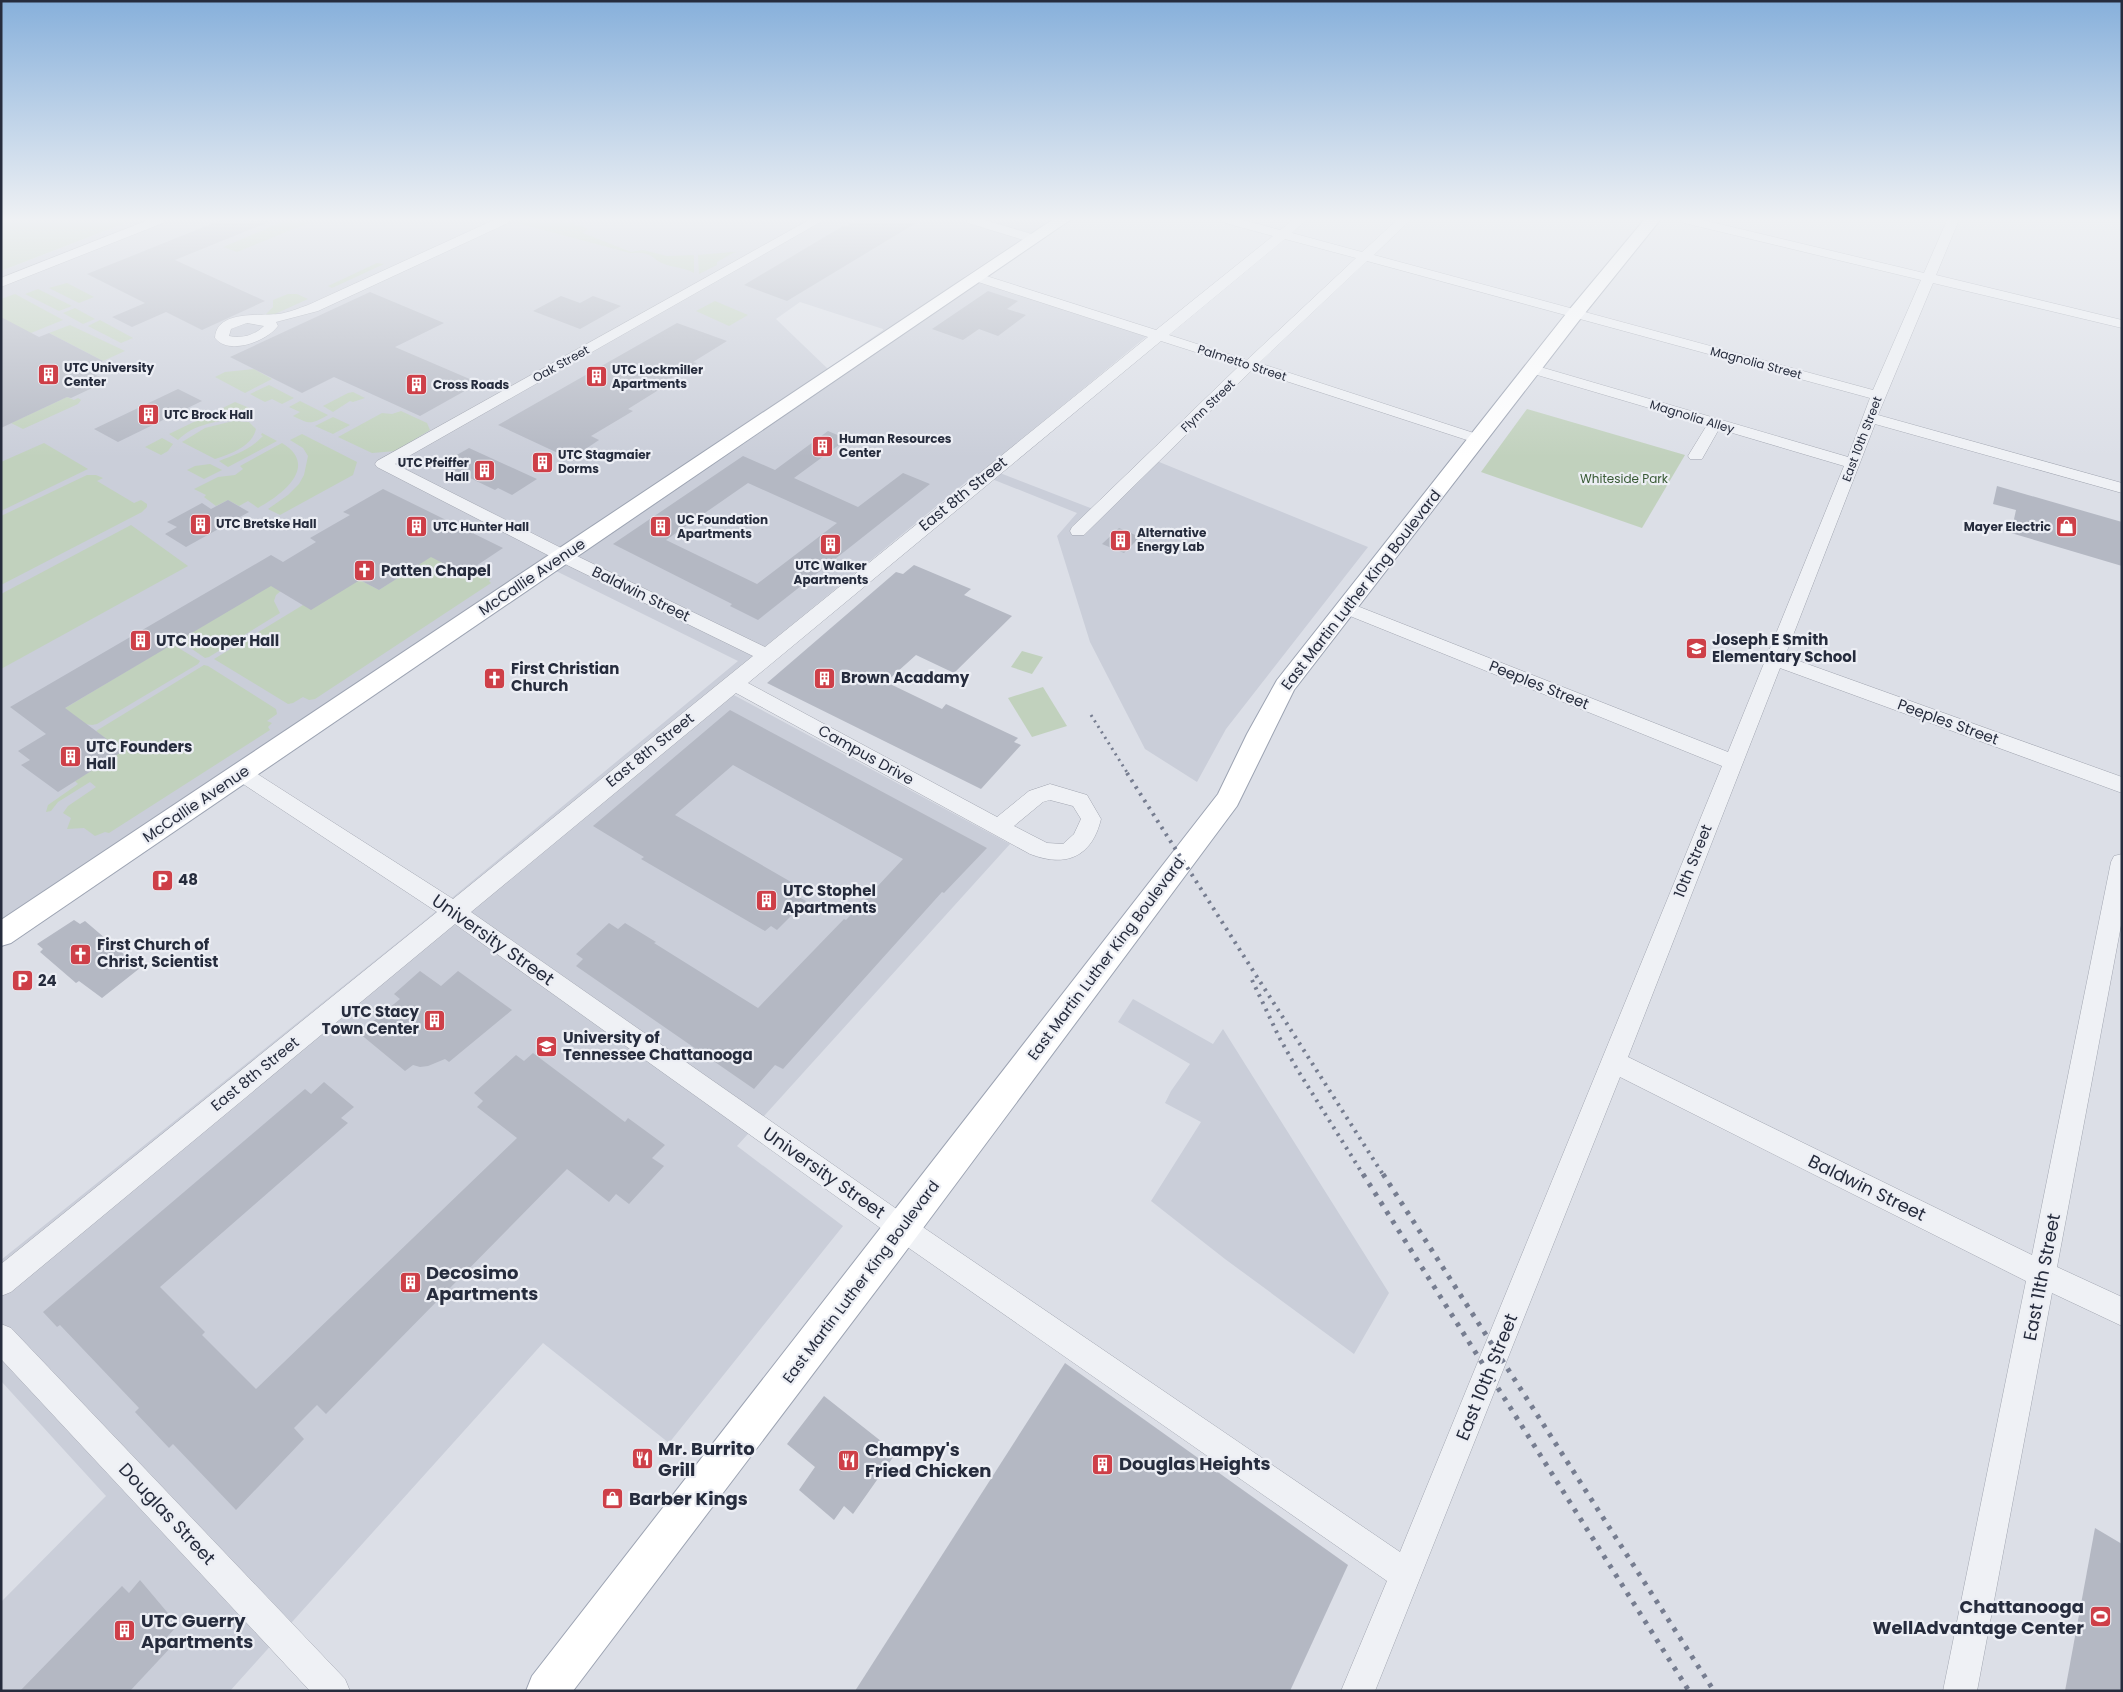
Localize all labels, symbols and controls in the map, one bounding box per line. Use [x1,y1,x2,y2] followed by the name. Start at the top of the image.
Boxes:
[1196,340,1289,385] street label: Palmetto Street
[529,341,592,386] street label: Oak Street
[1708,342,1804,383] street label: Magnolia Street
[64,359,154,390] place label: UTC University Center
[612,361,703,392] place label: UTC Lockmiller Apartments
[36,363,60,387] building icon: UTC University Center
[584,365,608,389] building icon: UTC Lockmiller Apartments
[405,373,429,397] building icon: Cross Roads
[1177,375,1239,436] street label: Flynn Street
[433,376,510,393] place label: Cross Roads
[1837,394,1886,484] street label: East 10th Street
[1648,396,1737,437] street label: Magnolia Alley
[136,403,160,427] building icon: UTC Brock Hall
[164,406,253,423] place label: UTC Brock Hall
[839,430,952,461] place label: Human Resources Center
[811,434,835,458] building icon: Human Resources Center
[558,446,651,477] place label: UTC Stagmaier Dorms
[530,450,554,474] building icon: UTC Stagmaier Dorms
[914,452,1011,536] street label: East 8th Street
[398,454,469,485] place label: UTC Pfeiffer Hall
[473,458,497,482] building icon: UTC Pfeiffer Hall
[1580,470,1669,487] park label: Whiteside Park
[1276,485,1445,694] street label: East Martin Luther King Boulevard
[677,511,768,542] place label: UC Foundation Apartments
[188,512,212,536] building icon: UTC Bretske Hall
[216,515,317,532] place label: UTC Bretske Hall
[405,515,429,539] building icon: UTC Hunter Hall
[649,515,673,539] building icon: UC Foundation Apartments
[2055,515,2079,539] shop icon: Mayer Electric
[433,518,529,535] place label: UTC Hunter Hall
[1964,518,2051,535] place label: Mayer Electric
[1137,524,1207,555] place label: Alternative Energy Lab
[1109,528,1133,552] building icon: Alternative Energy Lab
[474,533,589,620] street label: McCallie Avenue
[819,533,843,557] building icon: UTC Walker Apartments
[794,557,869,588] place label: UTC Walker Apartments
[353,559,377,583] church icon: Patten Chapel
[381,560,491,581] place label: Patten Chapel
[589,561,694,626] street label: Baldwin Street
[128,629,152,653] building icon: UTC Hooper Hall
[1712,629,1856,667] place label: Joseph E Smith Elementary School
[156,630,279,651] place label: UTC Hooper Hall
[1684,637,1708,661] school or university icon: Joseph E Smith Elementary School
[1486,655,1592,714] street label: Peeples Street
[511,658,619,696] place label: First Christian Church
[483,666,507,690] church icon: First Christian Church
[813,666,837,690] building icon: Brown Acadamy
[841,667,970,688] place label: Brown Acadamy
[1895,694,2002,750] street label: Peeples Street
[601,708,698,792] street label: East 8th Street
[815,720,918,790] street label: Campus Drive
[86,736,192,774] place label: UTC Founders Hall
[58,744,82,768] building icon: UTC Founders Hall
[138,760,253,847] street label: McCallie Avenue
[1668,821,1717,901] street label: 10th Street
[1022,853,1189,1064] street label: East Martin Luther King Boulevard
[150,868,174,892] parking icon: 48
[178,869,198,890] place label: 48
[783,880,877,918] place label: UTC Stophel Apartments
[427,888,559,991] street label: University Street
[755,888,779,912] building icon: UTC Stophel Apartments
[97,934,218,972] place label: First Church of Christ, Scientist
[69,942,93,966] church icon: First Church of Christ, Scientist
[10,969,34,993] parking icon: 24
[38,970,57,991] place label: 24
[322,1001,420,1039] place label: UTC Stacy Town Center
[423,1009,447,1033] building icon: UTC Stacy Town Center
[563,1027,753,1065] place label: University of Tennessee Chattanooga
[206,1032,303,1116] street label: East 8th Street
[535,1035,559,1059] school or university icon: University of Tennessee Chattanooga
[758,1121,890,1224] street label: University Street
[1804,1148,1930,1227] street label: Baldwin Street
[777,1176,944,1387] street label: East Martin Luther King Boulevard
[2017,1211,2066,1343] street label: East 11th Street
[426,1260,538,1306] place label: Decosimo Apartments
[398,1271,422,1295] building icon: Decosimo Apartments
[1450,1310,1523,1444] street label: East 10th Street
[658,1436,755,1482] place label: Mr. Burrito Grill
[865,1437,991,1483] place label: Champy's Fried Chicken
[630,1447,654,1471] restaurant icon: Mr. Burrito Grill
[837,1448,861,1472] restaurant icon: Champy's Fried Chicken
[1119,1451,1271,1476] place label: Douglas Heights
[1091,1452,1115,1476] building icon: Douglas Heights
[113,1457,221,1570] street label: Douglas Street
[629,1486,748,1511] place label: Barber Kings
[601,1487,625,1511] shop icon: Barber Kings
[1873,1594,2084,1640] place label: Chattanooga WellAdvantage Center
[2088,1605,2112,1629] sports icon: Chattanooga WellAdvantage Center
[141,1608,253,1654] place label: UTC Guerry Apartments
[113,1619,137,1643] building icon: UTC Guerry Apartments

